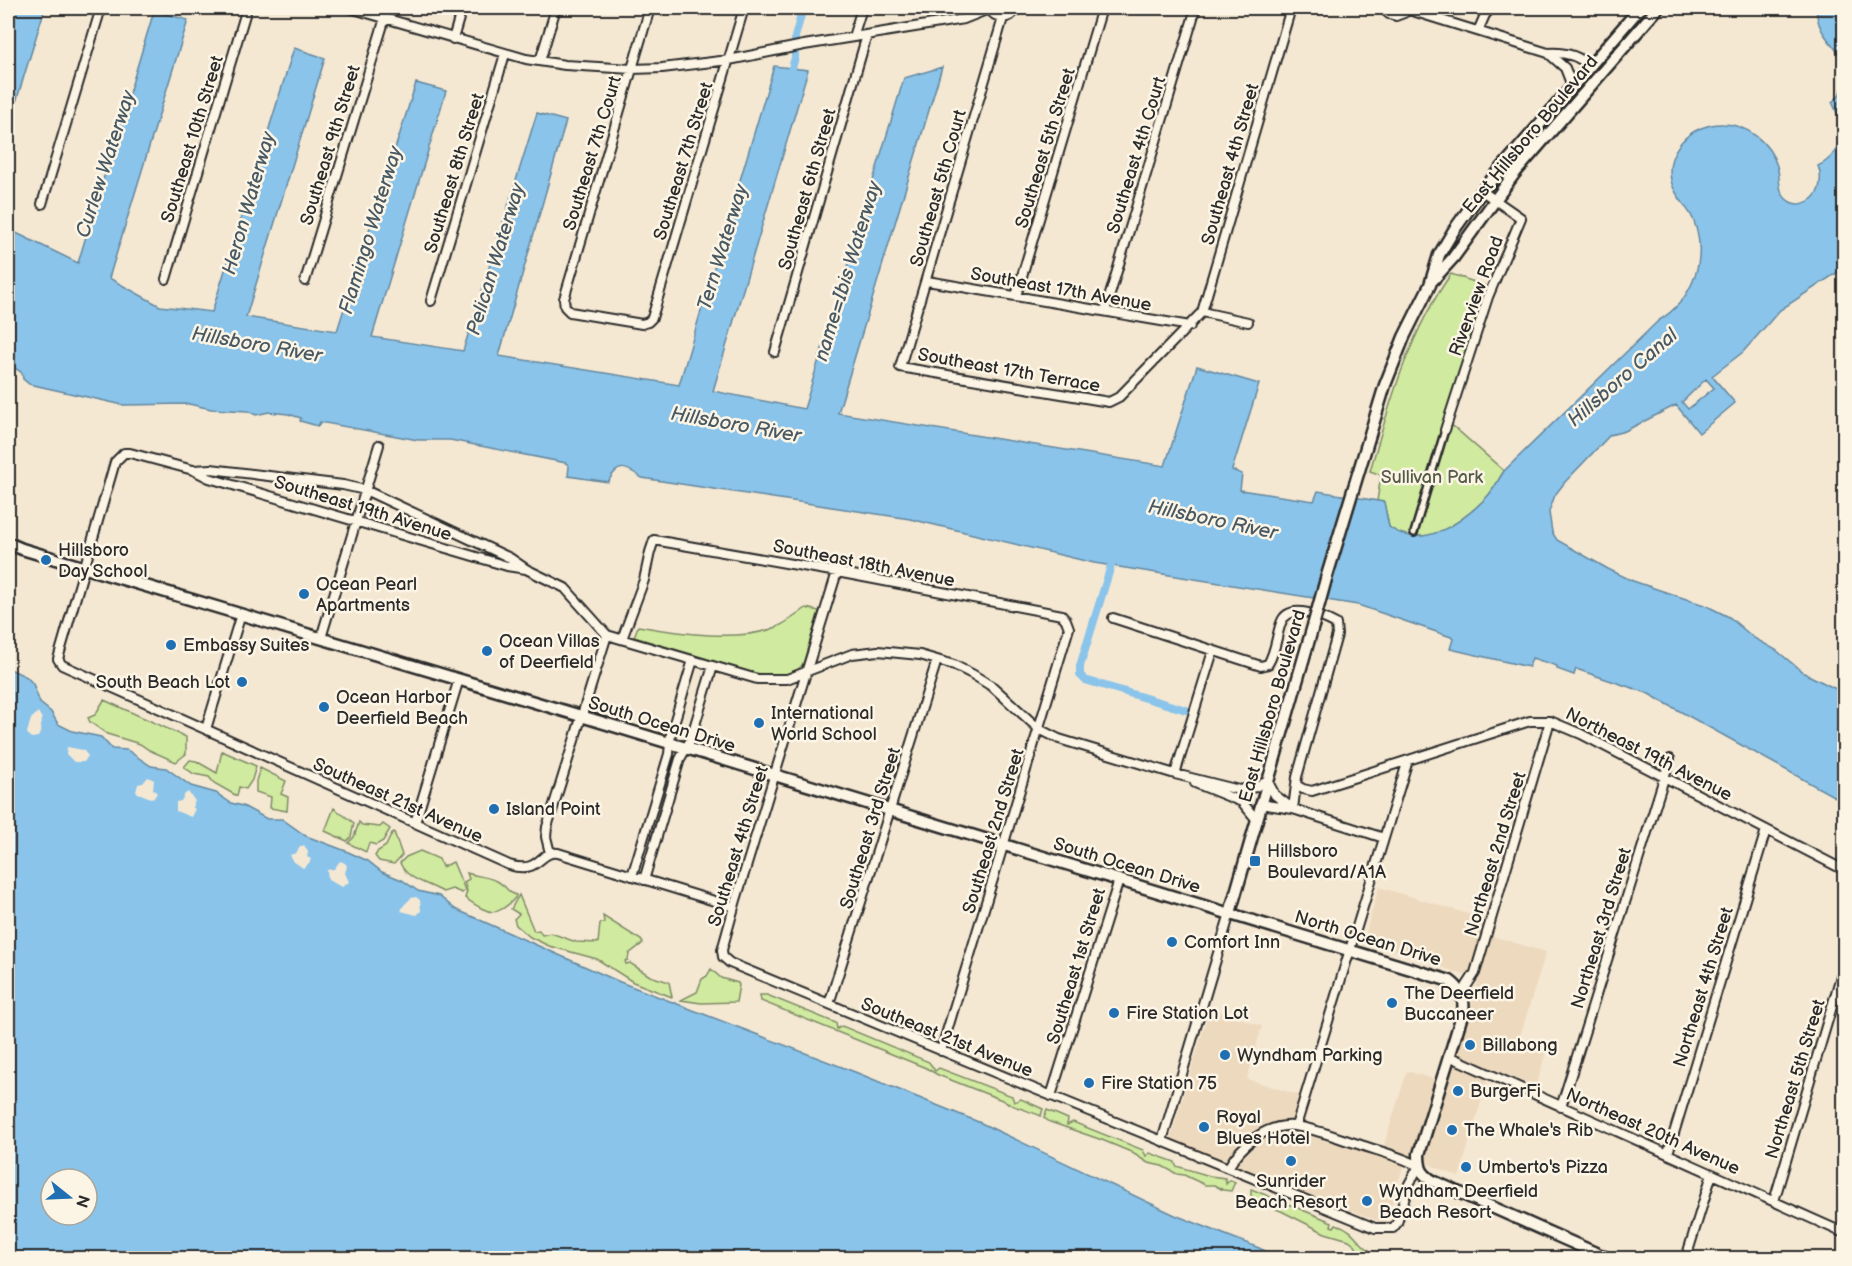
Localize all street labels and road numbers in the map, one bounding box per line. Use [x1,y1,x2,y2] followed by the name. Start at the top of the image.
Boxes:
[1458,51,1602,217] street label: East Hillsboro Boulevard
[157,53,228,225] street label: Southeast 10th Street
[296,62,365,228] street label: Southeast 9th Street
[1011,65,1080,231] street label: Southeast 5th Street
[559,73,626,233] street label: Southeast 7th Court
[1103,74,1170,236] street label: Southeast 4th Court
[649,79,718,243] street label: Southeast 7th Street
[1197,81,1264,247] street label: Southeast 4th Street
[420,90,489,256] street label: Southeast 8th Street
[774,106,841,272] street label: Southeast 6th Street
[906,107,971,269] street label: Southeast 5th Court
[1445,233,1508,359] street label: Riverview Road
[969,263,1153,316] street label: Southeast 17th Avenue
[916,344,1102,397] street label: Southeast 17th Terrace
[271,471,455,546] street label: Southeast 19th Avenue
[771,536,957,591] street label: Southeast 18th Avenue
[1235,608,1310,805] street label: East Hillsboro Boulevard
[586,692,738,757] street label: South Ocean Drive
[1562,703,1736,806] street label: Northeast 19th Avenue
[836,744,905,912] street label: Southeast 3rd Street
[958,746,1029,916] street label: Southeast 2nd Street
[310,754,486,848] street label: Southeast 21st Avenue
[704,763,773,929] street label: Southeast 4th Street
[1460,769,1531,939] street label: Northeast 2nd Street
[1051,833,1203,898] street label: South Ocean Drive
[1567,845,1636,1011] street label: Northeast 3rd Street
[1043,885,1110,1047] street label: Southeast 1st Street
[1669,904,1738,1070] street label: Northeast 4th Street
[1292,906,1444,971] street label: North Ocean Drive
[858,993,1036,1082] street label: Southeast 21st Avenue
[1761,996,1830,1162] street label: Northeast 5th Street
[1563,1084,1743,1179] street label: Northeast 20th Avenue

